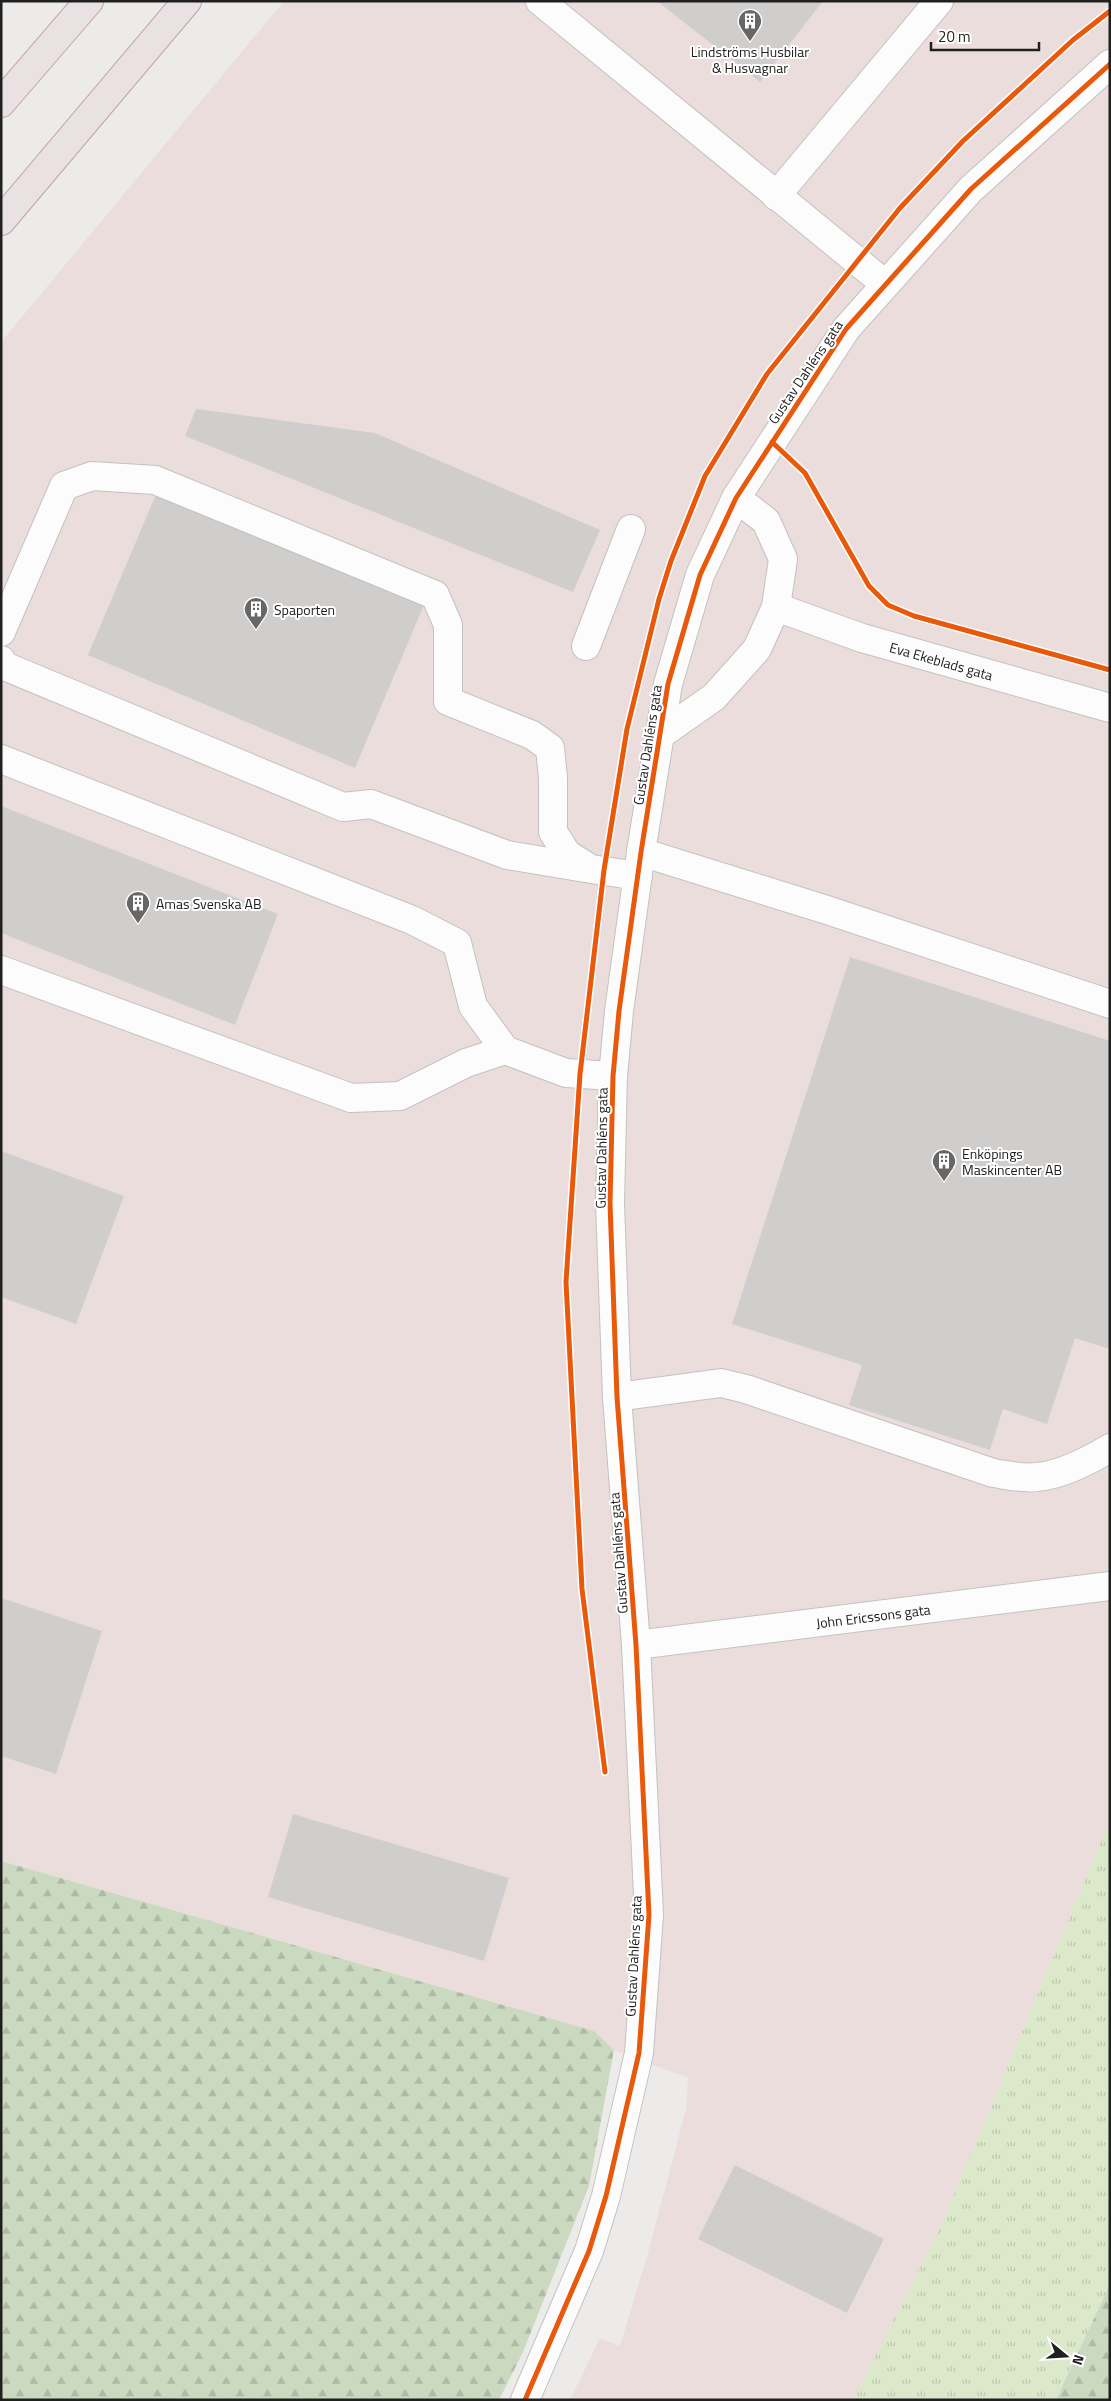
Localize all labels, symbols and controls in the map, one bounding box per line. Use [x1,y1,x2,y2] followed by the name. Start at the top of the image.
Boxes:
[737,8,763,42] building icon: Lindströms Husbilar & Husvagnar
[931,20,1038,52] scale bar
[938,25,971,48] text: 20 m
[691,41,809,78] place label: Lindströms Husbilar & Husvagnar
[762,316,848,428] street label: Gustav Dahléns gata
[243,596,269,630] building icon: Spaporten
[274,599,335,620] place label: Spaporten
[887,636,996,685] street label: Eva Ekeblads gata
[627,683,667,807] street label: Gustav Dahléns gata
[125,890,151,924] building icon: Amas Svenska AB
[156,893,262,914] place label: Amas Svenska AB
[589,1087,613,1209] street label: Gustav Dahléns gata
[962,1143,1062,1180] place label: Enköpings Maskincenter AB
[931,1148,957,1182] building icon: Enköpings Maskincenter AB
[603,1492,633,1614] street label: Gustav Dahléns gata
[815,1598,932,1633] street label: John Ericssons gata
[619,1895,647,2017] street label: Gustav Dahléns gata
[1041,2331,1091,2381] north arrow
[1067,2352,1090,2368] text: N

